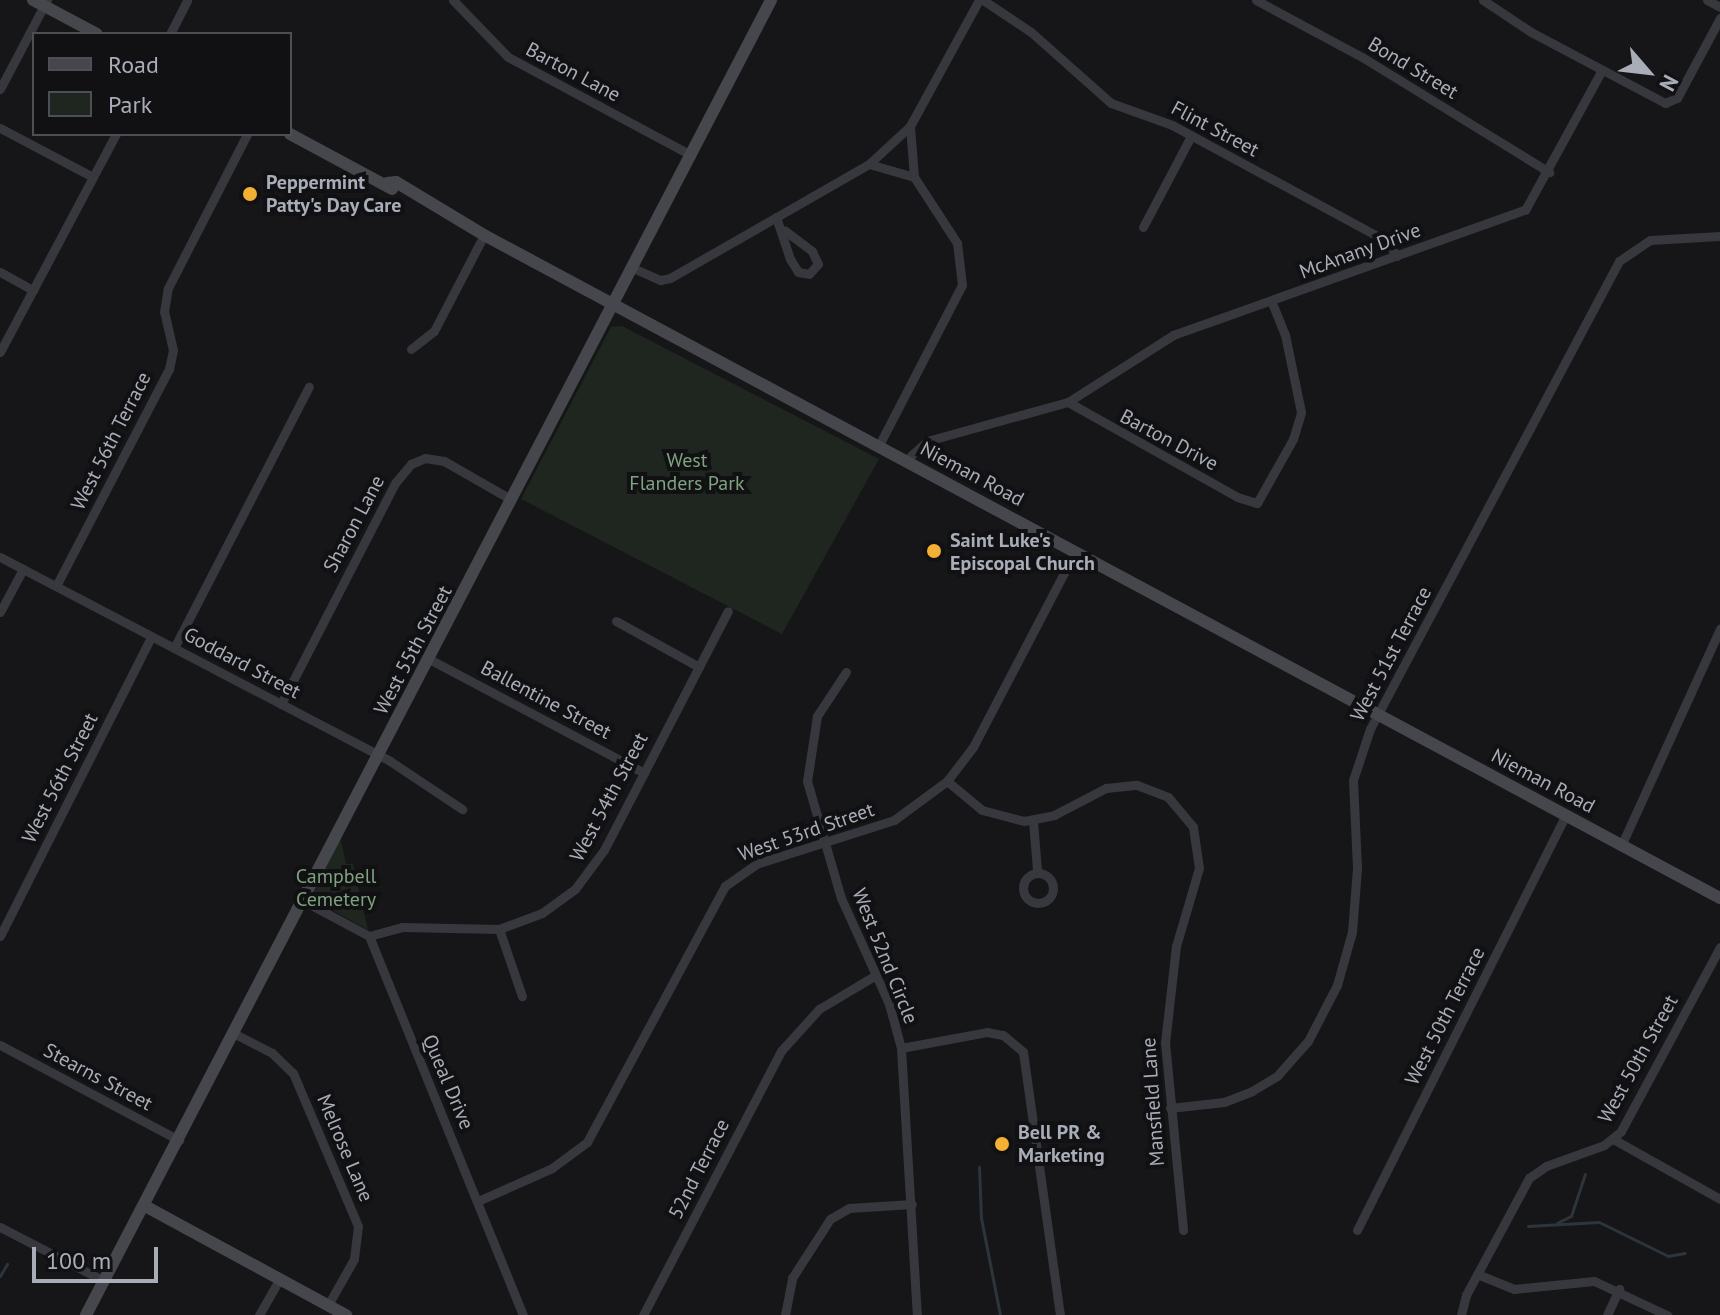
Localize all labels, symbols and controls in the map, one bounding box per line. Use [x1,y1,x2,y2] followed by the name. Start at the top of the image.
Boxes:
[32,32,292,136] legend
[1364,32,1462,104] street label: Bond Street
[1608,32,1688,112] north arrow
[522,37,624,107] street label: Barton Lane
[108,49,159,80] text: Road
[1653,70,1685,96] text: N
[108,89,152,120] text: Park
[1167,96,1263,162] street label: Flint Street
[266,170,402,217] place label: Peppermint Patty's Day Care
[241,185,259,203] marker: Peppermint Patty's Day Care
[1296,218,1424,284] street label: McAnany Drive
[66,368,156,514] street label: West 56th Terrace
[1116,404,1222,476] street label: Barton Drive
[916,437,1028,511] street label: Nieman Road
[629,449,745,496] park label: West Flanders Park
[318,471,390,577] street label: Sharon Lane
[950,528,1095,575] place label: Saint Luke's Episcopal Church
[925,542,943,560] marker: Saint Luke's Episcopal Church
[369,582,457,718] street label: West 55th Street
[1345,582,1437,726] street label: West 51st Terrace
[180,622,304,704] street label: Goddard Street
[477,656,615,744] street label: Ballentine Street
[17,709,103,847] street label: West 56th Street
[565,729,653,865] street label: West 54th Street
[1487,744,1599,818] street label: Nieman Road
[735,798,877,866] street label: West 53rd Street
[296,865,376,912] park label: Campbell Cemetery
[847,885,923,1027] street label: West 52nd Circle
[1400,943,1490,1089] street label: West 50th Terrace
[1593,991,1683,1127] street label: West 50th Street
[417,1031,479,1133] street label: Queal Drive
[1137,1037,1169,1167] street label: Mansfield Lane
[39,1038,157,1116] street label: Stearns Street
[312,1091,378,1205] street label: Melrose Lane
[663,1115,735,1223] street label: 52nd Terrace
[1018,1120,1105,1167] place label: Bell PR & Marketing
[993,1135,1011,1153] marker: Bell PR & Marketing
[36,1231,162,1281] scale bar
[46,1245,111,1276] text: 100 m

